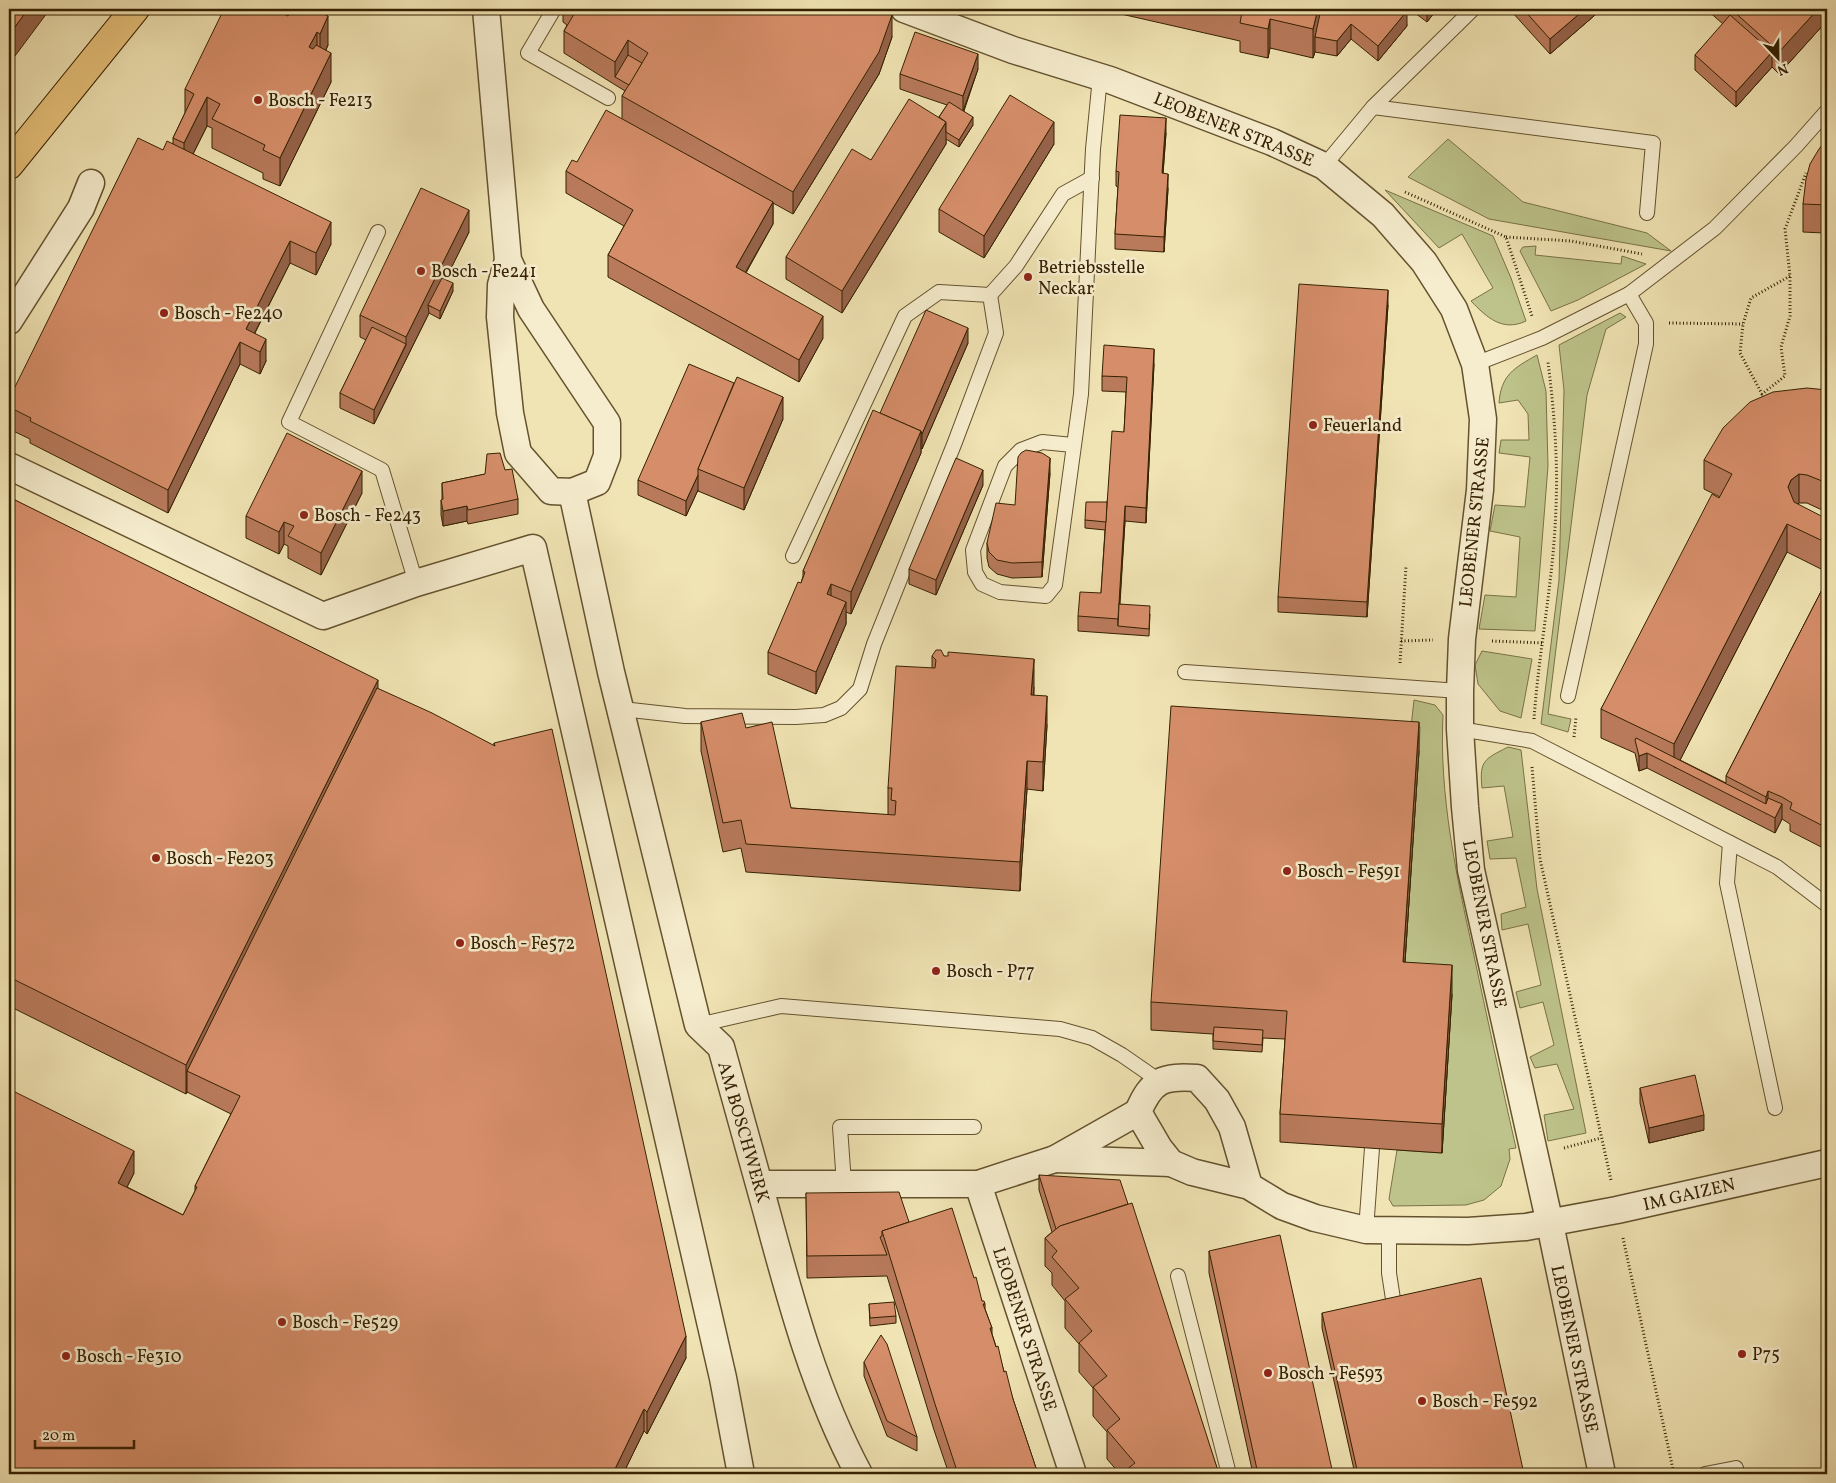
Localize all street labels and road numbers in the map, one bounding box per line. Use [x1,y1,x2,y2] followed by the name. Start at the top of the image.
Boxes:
[1149,87,1318,174] street label: LEOBENER STRASSE
[1454,436,1497,609] street label: LEOBENER STRASSE
[1455,838,1512,1011] street label: LEOBENER STRASSE
[710,1059,775,1206] street label: AM BOSCHWERK
[1641,1173,1738,1218] street label: IM GAIZEN
[985,1244,1062,1415] street label: LEOBENER STRASSE
[1544,1263,1604,1436] street label: LEOBENER STRASSE

